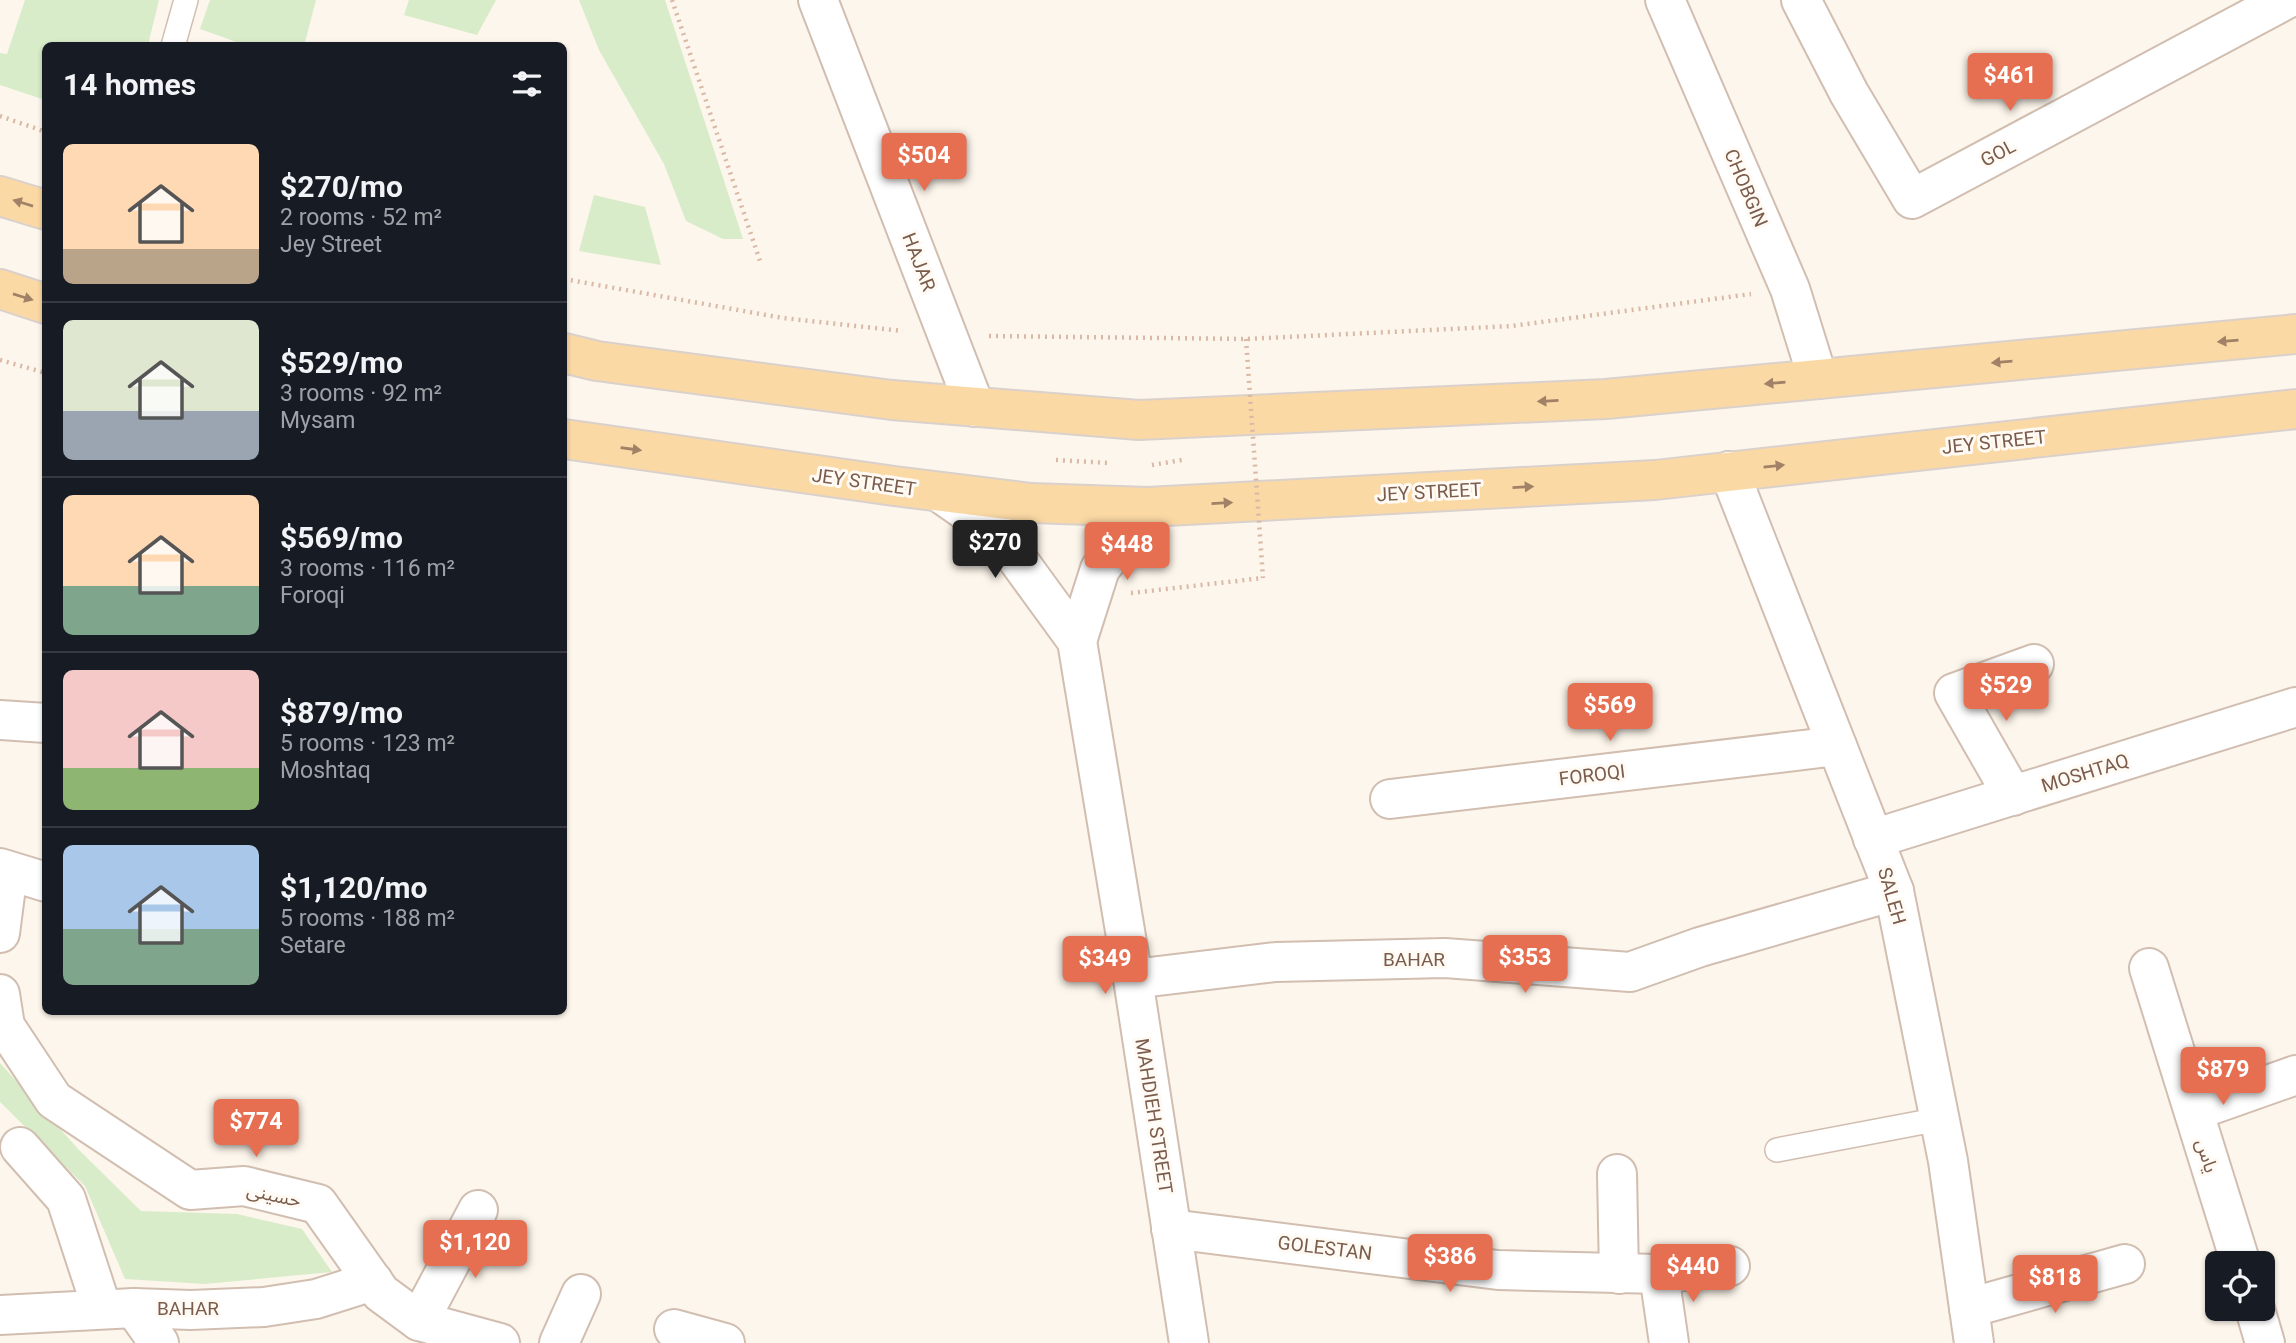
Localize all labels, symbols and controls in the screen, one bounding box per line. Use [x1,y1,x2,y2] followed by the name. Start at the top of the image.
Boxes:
[1969,54,2051,113] pin: $461
[1984,62,2036,89] text: $461
[508,65,546,103] icon: filters
[63,67,196,102] text: 14 homes
[883,134,965,193] pin: $504
[1977,134,2019,172] street label: GOL
[898,142,950,169] text: $504
[1719,146,1773,230] street label: CHOBGIN
[280,169,403,204] text: $270/mo
[119,172,203,256] icon: home
[12,197,33,208] one-way arrow
[280,204,442,231] text: 2 rooms · 52 m²
[897,230,941,295] street label: HAJAR
[280,231,382,258] text: Jey Street
[12,292,33,302] one-way arrow
[2217,336,2239,347] one-way arrow
[280,345,403,380] text: $529/mo
[119,348,203,432] icon: home
[1990,357,2012,368] one-way arrow
[1764,378,1786,389] one-way arrow
[280,380,442,407] text: 3 rooms · 92 m²
[1537,396,1559,407] one-way arrow
[280,407,356,434] text: Mysam
[1941,425,2047,459] street label: JEY STREET
[620,444,642,455] one-way arrow
[1763,461,1785,472] one-way arrow
[810,463,918,501] street label: JEY STREET
[1376,478,1482,506] street label: JEY STREET
[1512,481,1534,492] one-way arrow
[1211,497,1233,508] one-way arrow
[280,520,403,555] text: $569/mo
[954,520,1036,580] pin: $270
[1086,522,1168,582] pin: $448
[119,523,203,607] icon: home
[969,529,1021,556] text: $270
[1101,531,1153,558] text: $448
[280,555,455,582] text: 3 rooms · 116 m²
[280,582,345,609] text: Foroqi
[1965,664,2047,723] pin: $529
[1980,672,2032,699] text: $529
[1569,684,1651,743] pin: $569
[1584,692,1636,719] text: $569
[280,695,403,730] text: $879/mo
[119,698,203,782] icon: home
[280,730,455,757] text: 5 rooms · 123 m²
[2039,749,2131,797] street label: MOSHTAQ
[280,757,371,784] text: Moshtaq
[1558,760,1626,790] street label: FOROQI
[1873,865,1911,927] street label: SALEH
[280,870,428,905] text: $1,120/mo
[119,873,203,957] icon: home
[280,905,455,932] text: 5 rooms · 188 m²
[280,932,346,959] text: Setare
[1064,936,1146,996] pin: $349
[1484,936,1566,995] pin: $353
[1499,944,1551,971] text: $353
[1079,945,1131,972] text: $349
[1383,948,1445,971] street label: BAHAR
[1130,1037,1178,1195] street label: MAHDIEH STREET
[2182,1048,2264,1107] pin: $879
[2197,1056,2249,1083] text: $879
[215,1100,297,1159] pin: $774
[230,1108,282,1135] text: $774
[2191,1136,2223,1176] street label: یاس
[245,1178,303,1212] street label: حسینی
[418,1220,532,1280] pin: $1,120
[439,1229,511,1256] text: $1,120
[1277,1231,1373,1265] street label: GOLESTAN
[1409,1234,1491,1294] pin: $386
[1424,1243,1476,1270] text: $386
[1652,1244,1734,1304] pin: $440
[2205,1251,2275,1321] map controls
[2205,1251,2275,1321] button: locate
[1667,1253,1719,1280] text: $440
[2014,1256,2096,1315] pin: $818
[2029,1264,2081,1291] text: $818
[157,1297,219,1320] street label: BAHAR

